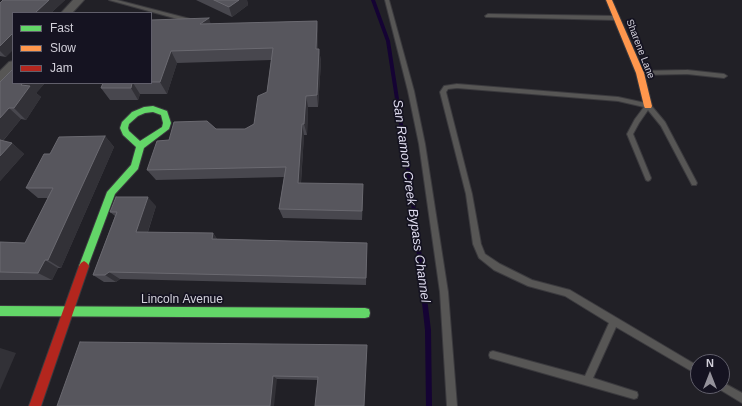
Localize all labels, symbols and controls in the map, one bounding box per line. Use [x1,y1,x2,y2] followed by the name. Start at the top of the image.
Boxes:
[12,12,152,84] legend
[623,18,657,80] street label: Sharene Lane
[50,21,73,35] text: Fast
[50,41,76,55] text: Slow
[50,61,73,75] text: Jam
[389,98,433,304] water label: San Ramon Creek Bypass Channel
[141,293,223,307] street label: Lincoln Avenue
[690,354,730,394] north arrow
[706,357,714,369] text: N

